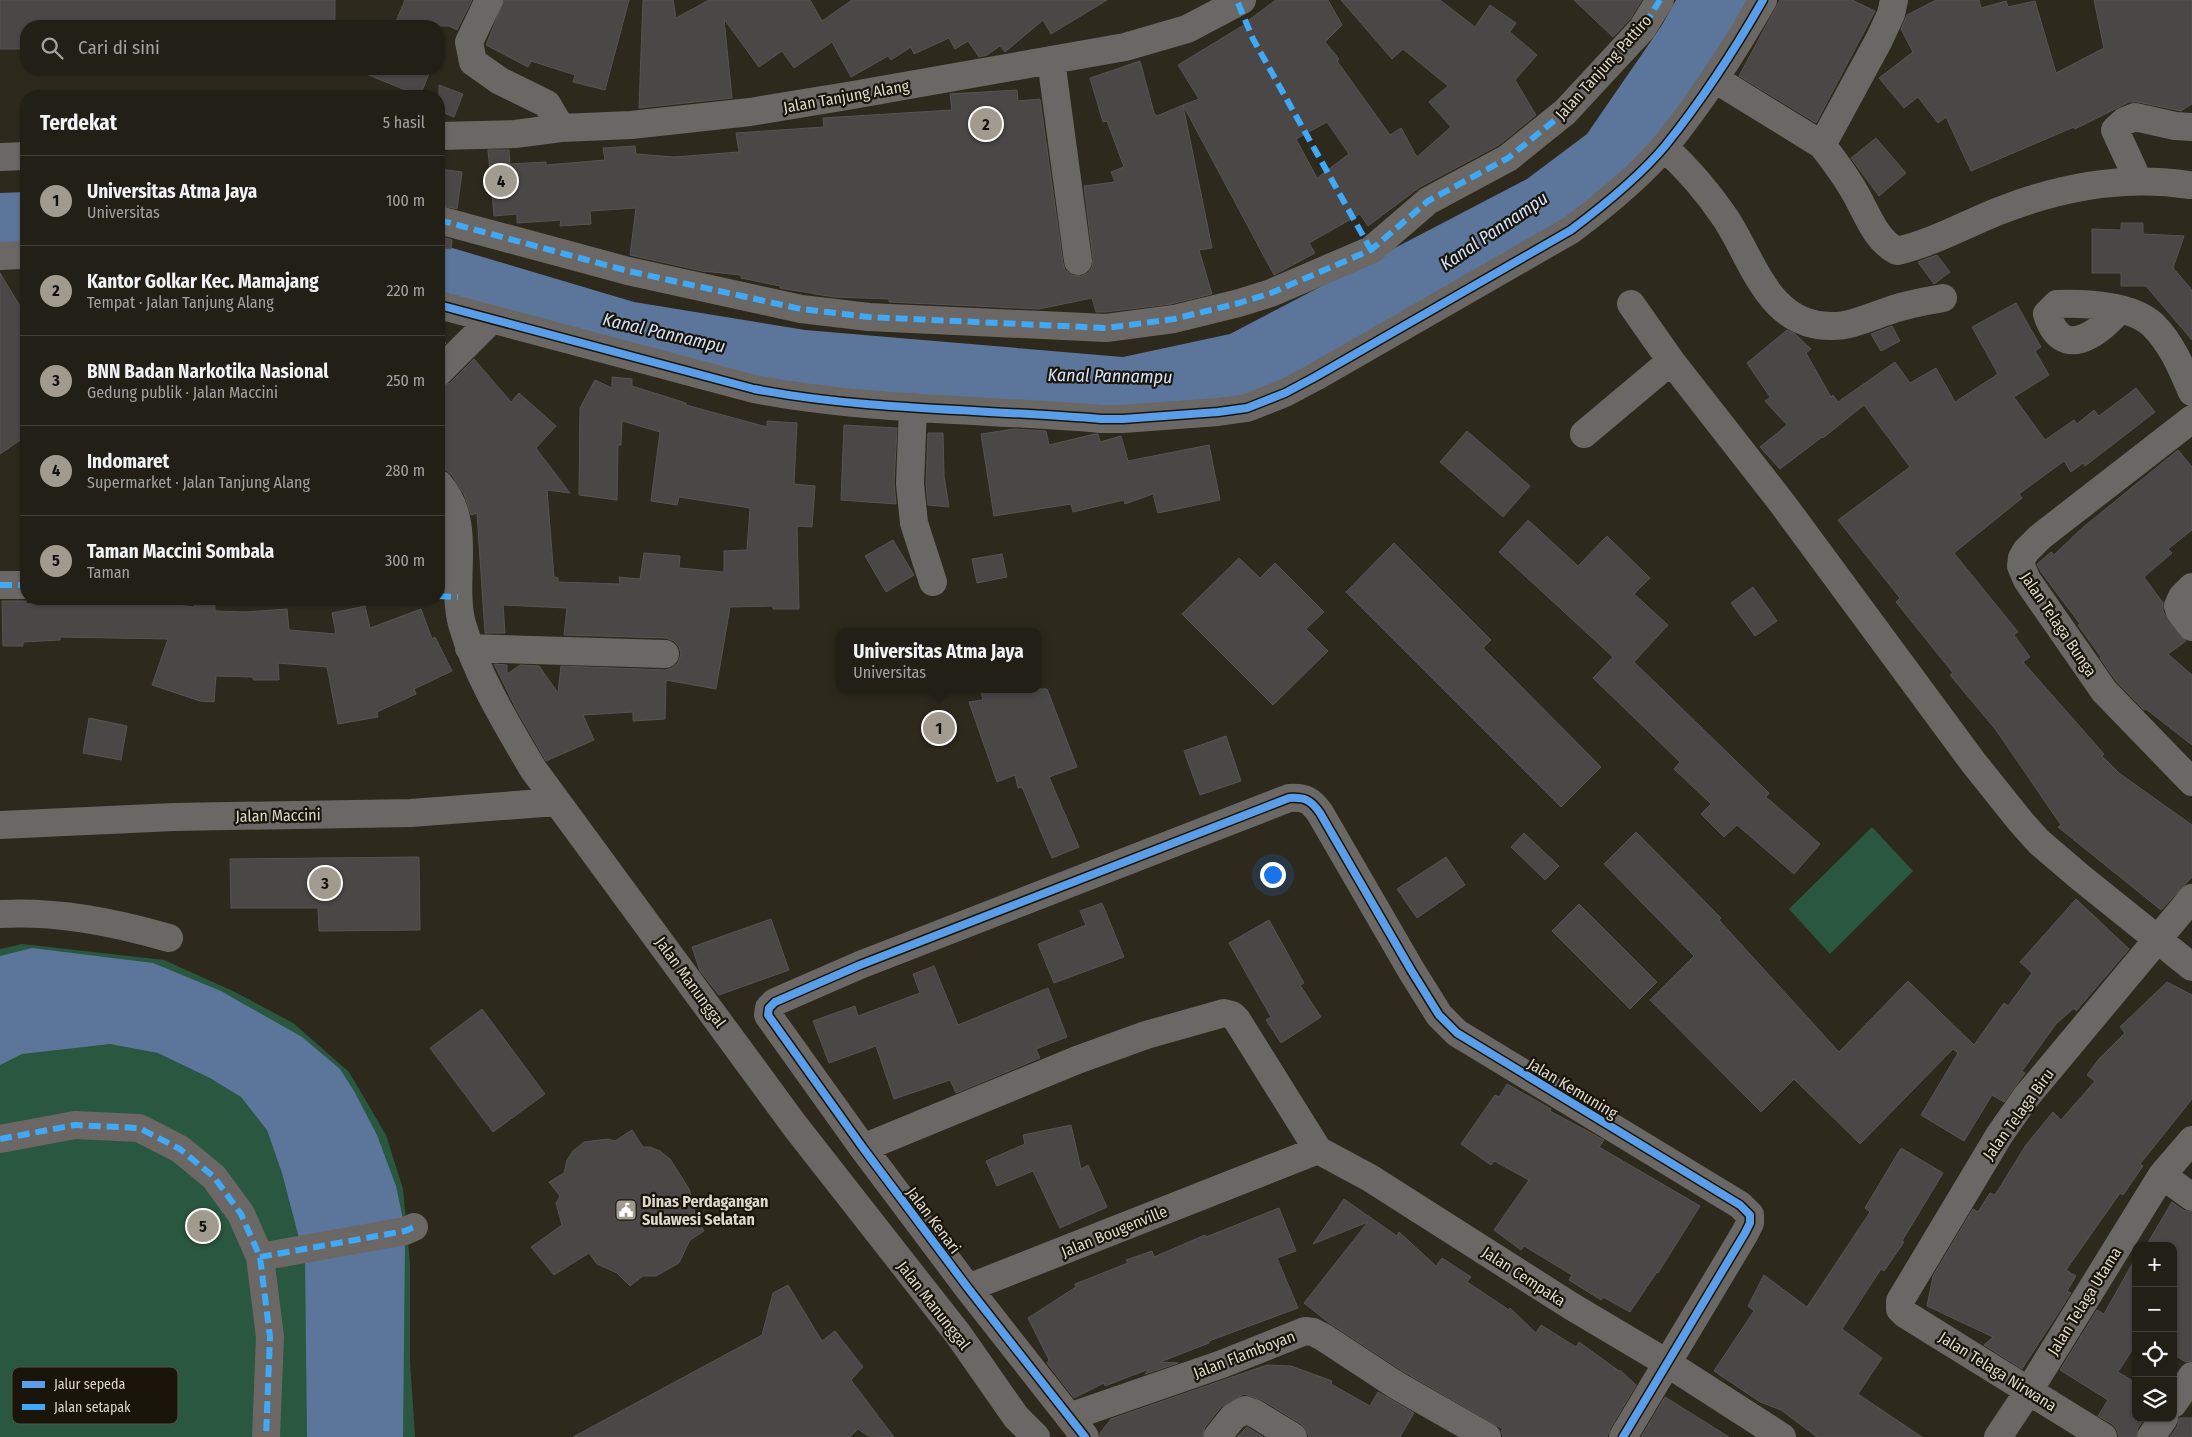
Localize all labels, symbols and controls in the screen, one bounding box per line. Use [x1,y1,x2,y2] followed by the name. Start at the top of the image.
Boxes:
[1551,11,1655,124] street label: Jalan Tanjung Pattiro
[20,20,445,75] search box
[38,34,66,62] icon: search
[78,36,160,59] text: Cari di sini
[782,76,911,117] street label: Jalan Tanjung Alang
[970,105,1002,143] pin: 2
[40,110,117,136] text: Terdekat
[383,113,425,132] text: 5 hasil
[485,162,517,200] pin: 4
[87,180,257,203] text: Universitas Atma Jaya
[1436,187,1552,275] water label: Kanal Pannampu
[53,191,59,210] text: 1
[386,191,425,210] text: 100 m
[87,203,160,222] text: Universitas
[87,270,319,293] text: Kantor Golkar Kec. Mamajang
[52,281,60,300] text: 2
[386,281,425,300] text: 220 m
[87,293,274,312] text: Tempat · Jalan Tanjung Alang
[601,308,727,358] water label: Kanal Pannampu
[87,360,328,383] text: BNN Badan Narkotika Nasional
[1047,364,1173,388] water label: Kanal Pannampu
[52,371,60,390] text: 3
[386,371,425,390] text: 250 m
[87,383,278,402] text: Gedung publik · Jalan Maccini
[87,450,169,473] text: Indomaret
[52,461,60,480] text: 4
[386,461,425,480] text: 280 m
[87,473,310,492] text: Supermarket · Jalan Tanjung Alang
[87,540,274,563] text: Taman Maccini Sombala
[52,551,60,570] text: 5
[385,551,425,570] text: 300 m
[87,563,130,582] text: Taman
[2017,568,2101,680] street label: Jalan Telaga Bunga
[836,628,1041,693] popup
[853,640,1024,663] text: Universitas Atma Jaya
[853,663,926,682] text: Universitas
[923,709,955,747] pin: 1
[235,805,321,826] street label: Jalan Maccini
[1260,862,1286,888] your location
[309,864,341,902] pin: 3
[651,933,730,1031] street label: Jalan Manunggal
[1524,1054,1622,1123] street label: Jalan Kemuning
[1979,1065,2058,1164] street label: Jalan Telaga Biru
[902,1183,965,1257] street label: Jalan Kenari
[642,1192,768,1229] place label: Dinas Perdagangan Sulawesi Selatan
[614,1198,638,1222] public building icon: Dinas Perdagangan Sulawesi Selatan
[1058,1202,1170,1261] street label: Jalan Bougenville
[187,1207,219,1245] pin: 5
[1479,1242,1569,1310] street label: Jalan Cempaka
[2132,1242,2177,1422] map controls
[2132,1242,2177,1287] button: +
[2044,1244,2125,1359] street label: Jalan Telaga Utama
[893,1257,974,1353] street label: Jalan Manunggal
[2132,1287,2177,1332] button: −
[1191,1326,1298,1383] street label: Jalan Flamboyan
[1935,1328,2060,1415] street label: Jalan Telaga Nirwana
[2132,1332,2177,1377] button: locate
[12,1367,178,1424] legend
[54,1376,125,1393] text: Jalur sepeda
[2132,1377,2177,1422] button: layers
[54,1399,131,1416] text: Jalan setapak

